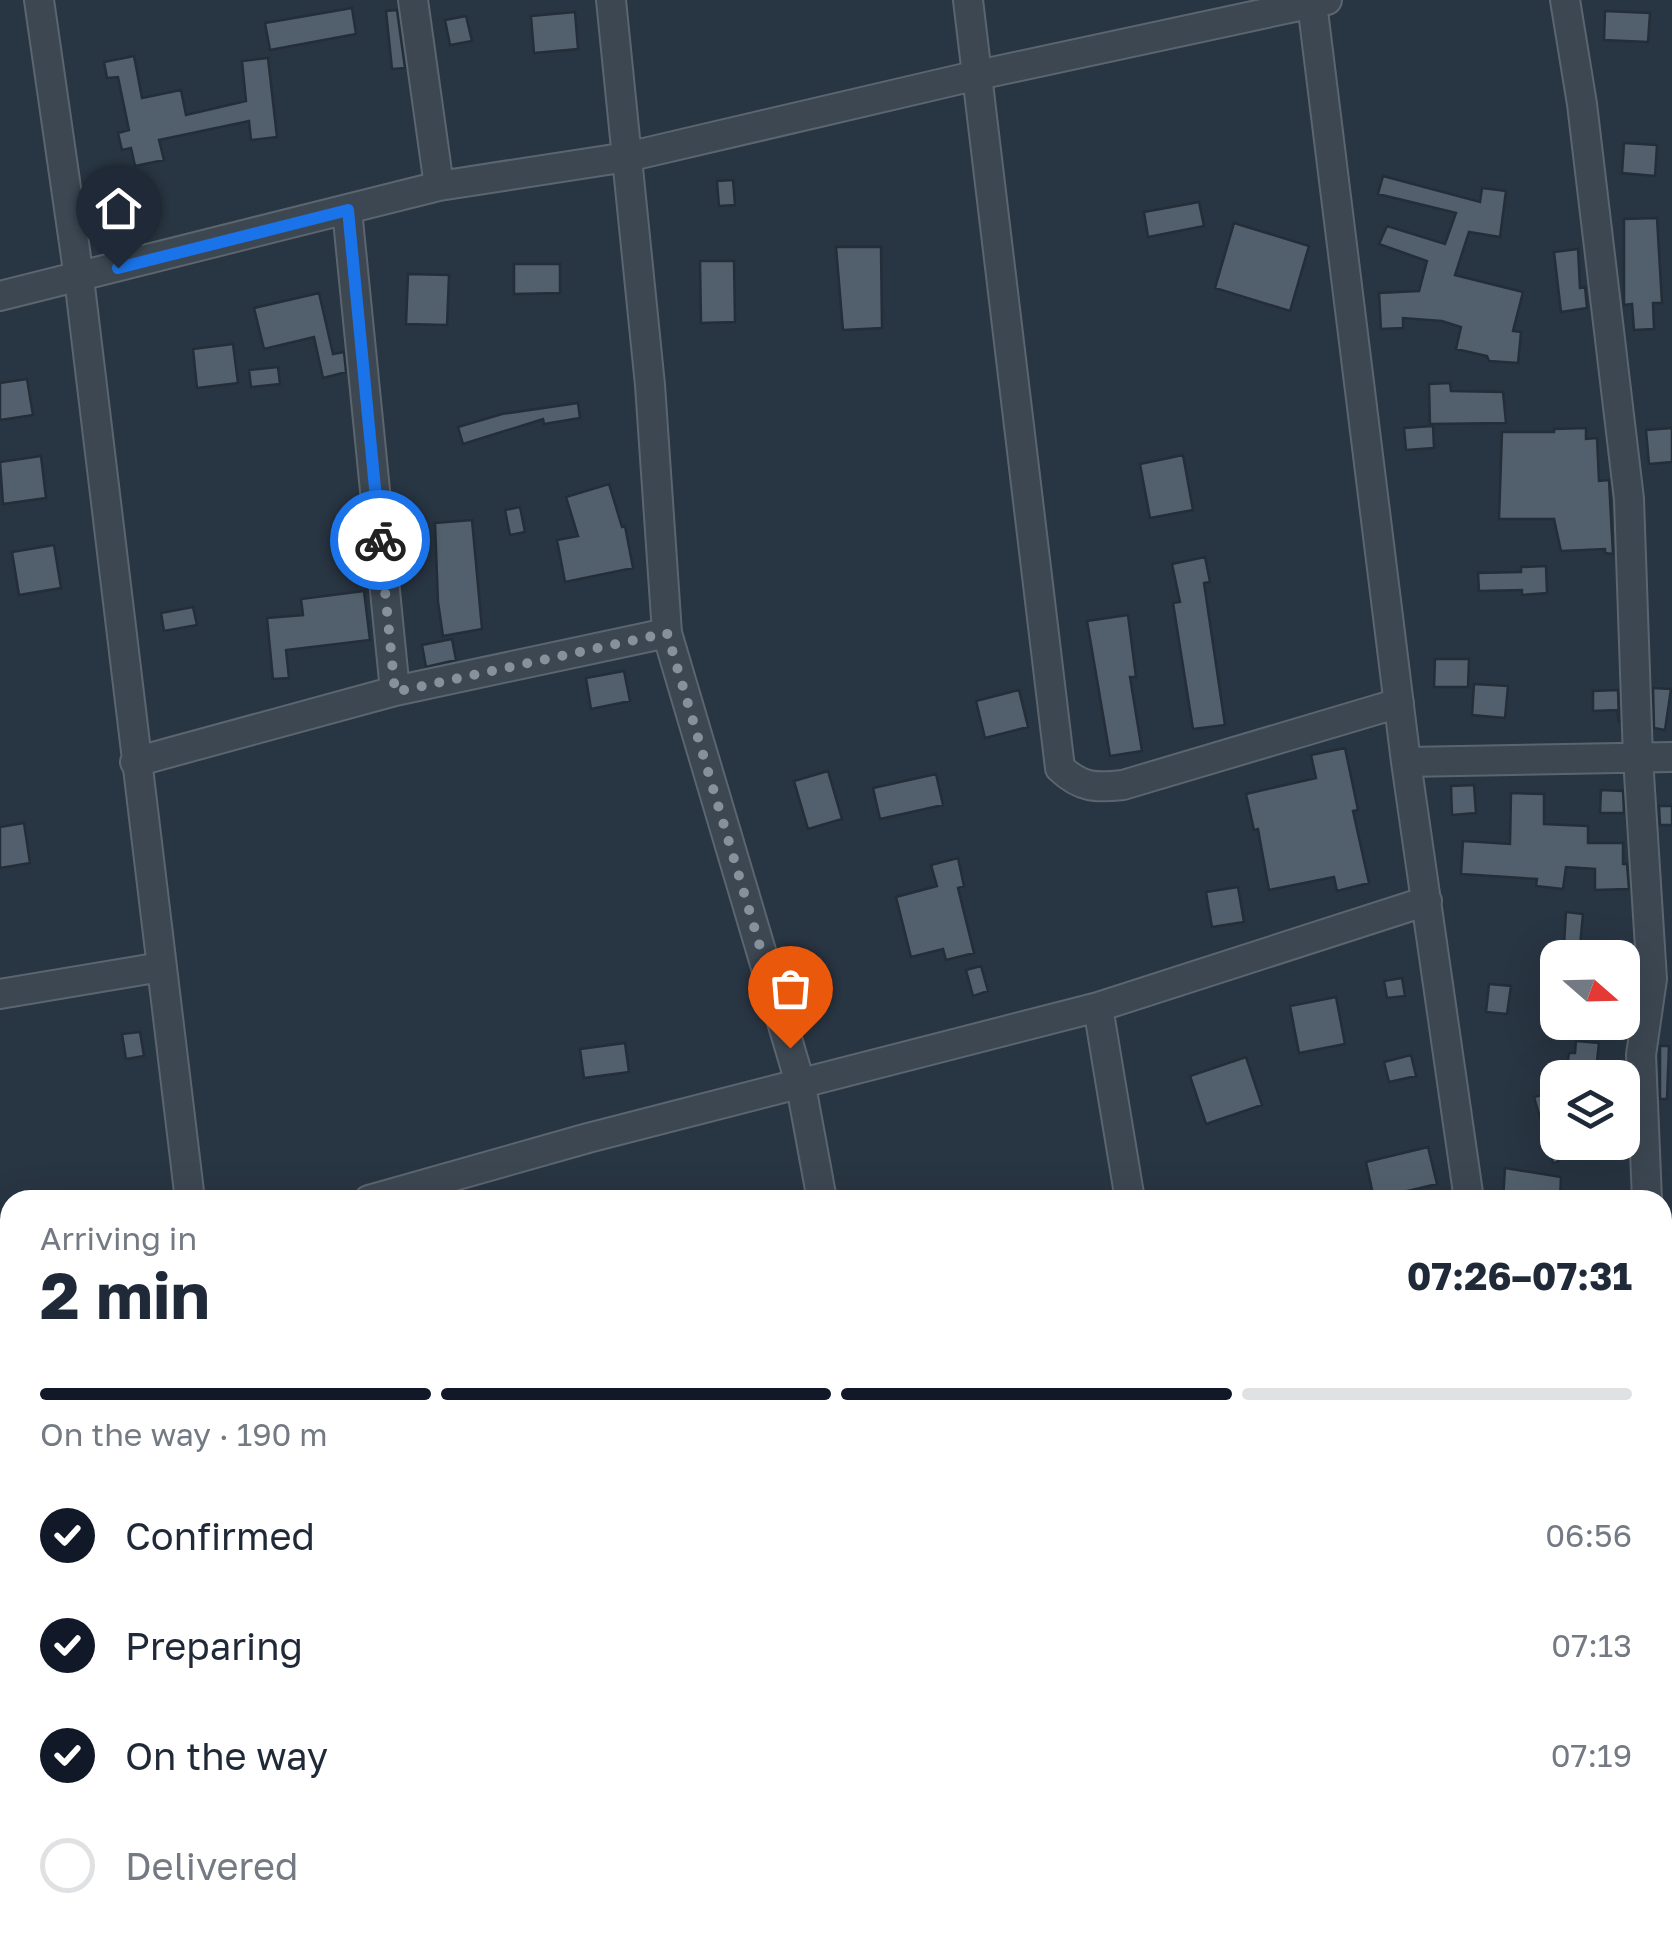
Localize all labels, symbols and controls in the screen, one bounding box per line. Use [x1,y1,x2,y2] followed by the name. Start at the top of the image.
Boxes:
[76,166,161,269] pin
[91,181,146,236] icon: home
[330,490,430,590] courier
[353,513,408,568] icon: bike
[1540,940,1640,1040] north arrow
[1540,940,1640,1160] map controls
[748,946,833,1049] pin
[763,961,818,1016] icon: bag
[1540,1060,1640,1160] button: layers
[40,1219,197,1257] text: Arriving in
[1407,1253,1632,1298] text: 07:26–07:31
[40,1255,210,1333] text: 2 min
[40,1415,328,1453] text: On the way · 190 m
[40,1508,95,1563] icon: check
[125,1513,315,1558] text: Confirmed
[1545,1516,1632,1554] text: 06:56
[40,1618,95,1673] icon: check
[125,1623,303,1668] text: Preparing
[1551,1626,1632,1664] text: 07:13
[40,1728,95,1783] icon: check
[125,1733,328,1778] text: On the way
[1551,1736,1632,1774] text: 07:19
[125,1843,298,1888] text: Delivered

